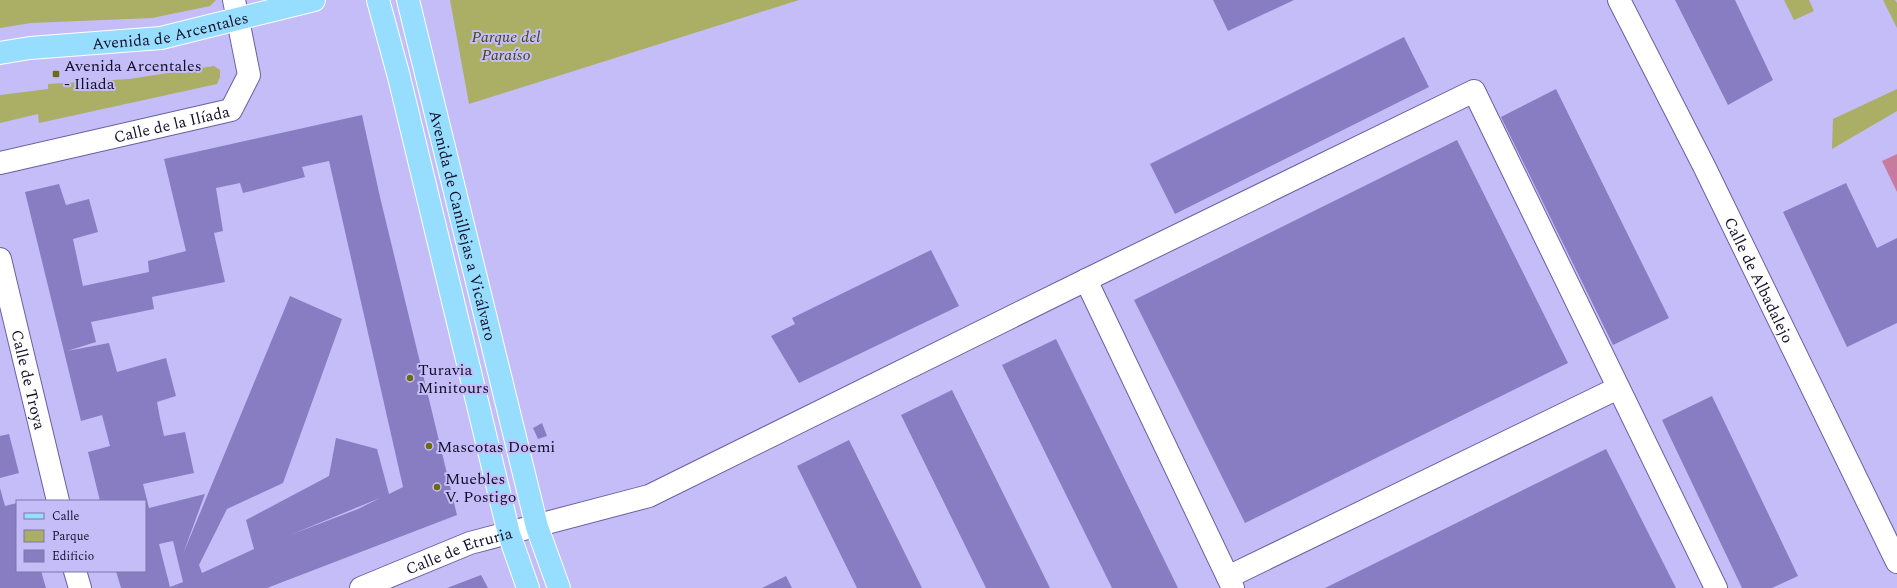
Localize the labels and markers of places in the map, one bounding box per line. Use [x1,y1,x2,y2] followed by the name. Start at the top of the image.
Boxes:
[64,54,202,96] place label: Avenida Arcentales - Iliada
[51,69,61,79] marker: Avenida Arcentales - Iliada
[418,358,489,400] place label: Turavia Minitours
[405,373,415,383] marker: Turavia Minitours
[437,435,555,459] place label: Mascotas Doemi
[424,441,434,451] marker: Mascotas Doemi
[445,467,516,509] place label: Muebles V. Postigo
[432,482,442,492] marker: Muebles V. Postigo

